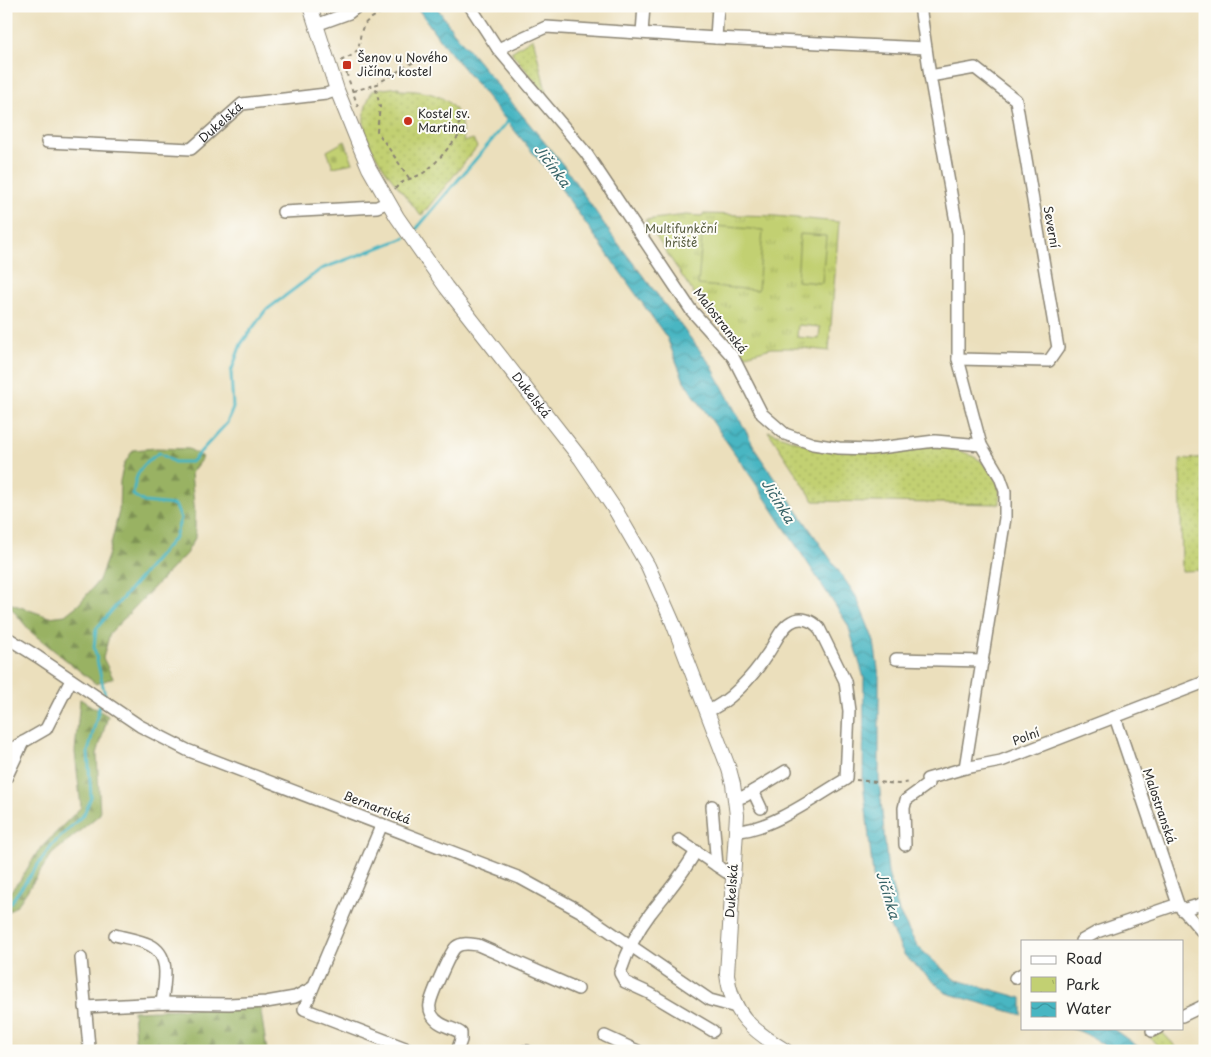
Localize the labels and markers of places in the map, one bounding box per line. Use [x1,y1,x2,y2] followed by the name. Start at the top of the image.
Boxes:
[357,48,448,80] place label: Šenov u Nového Jičína, kostel
[341,59,353,71] marker: Šenov u Nového Jičína, kostel
[418,104,470,136] place label: Kostel sv. Martina
[402,115,414,127] marker: Kostel sv. Martina

